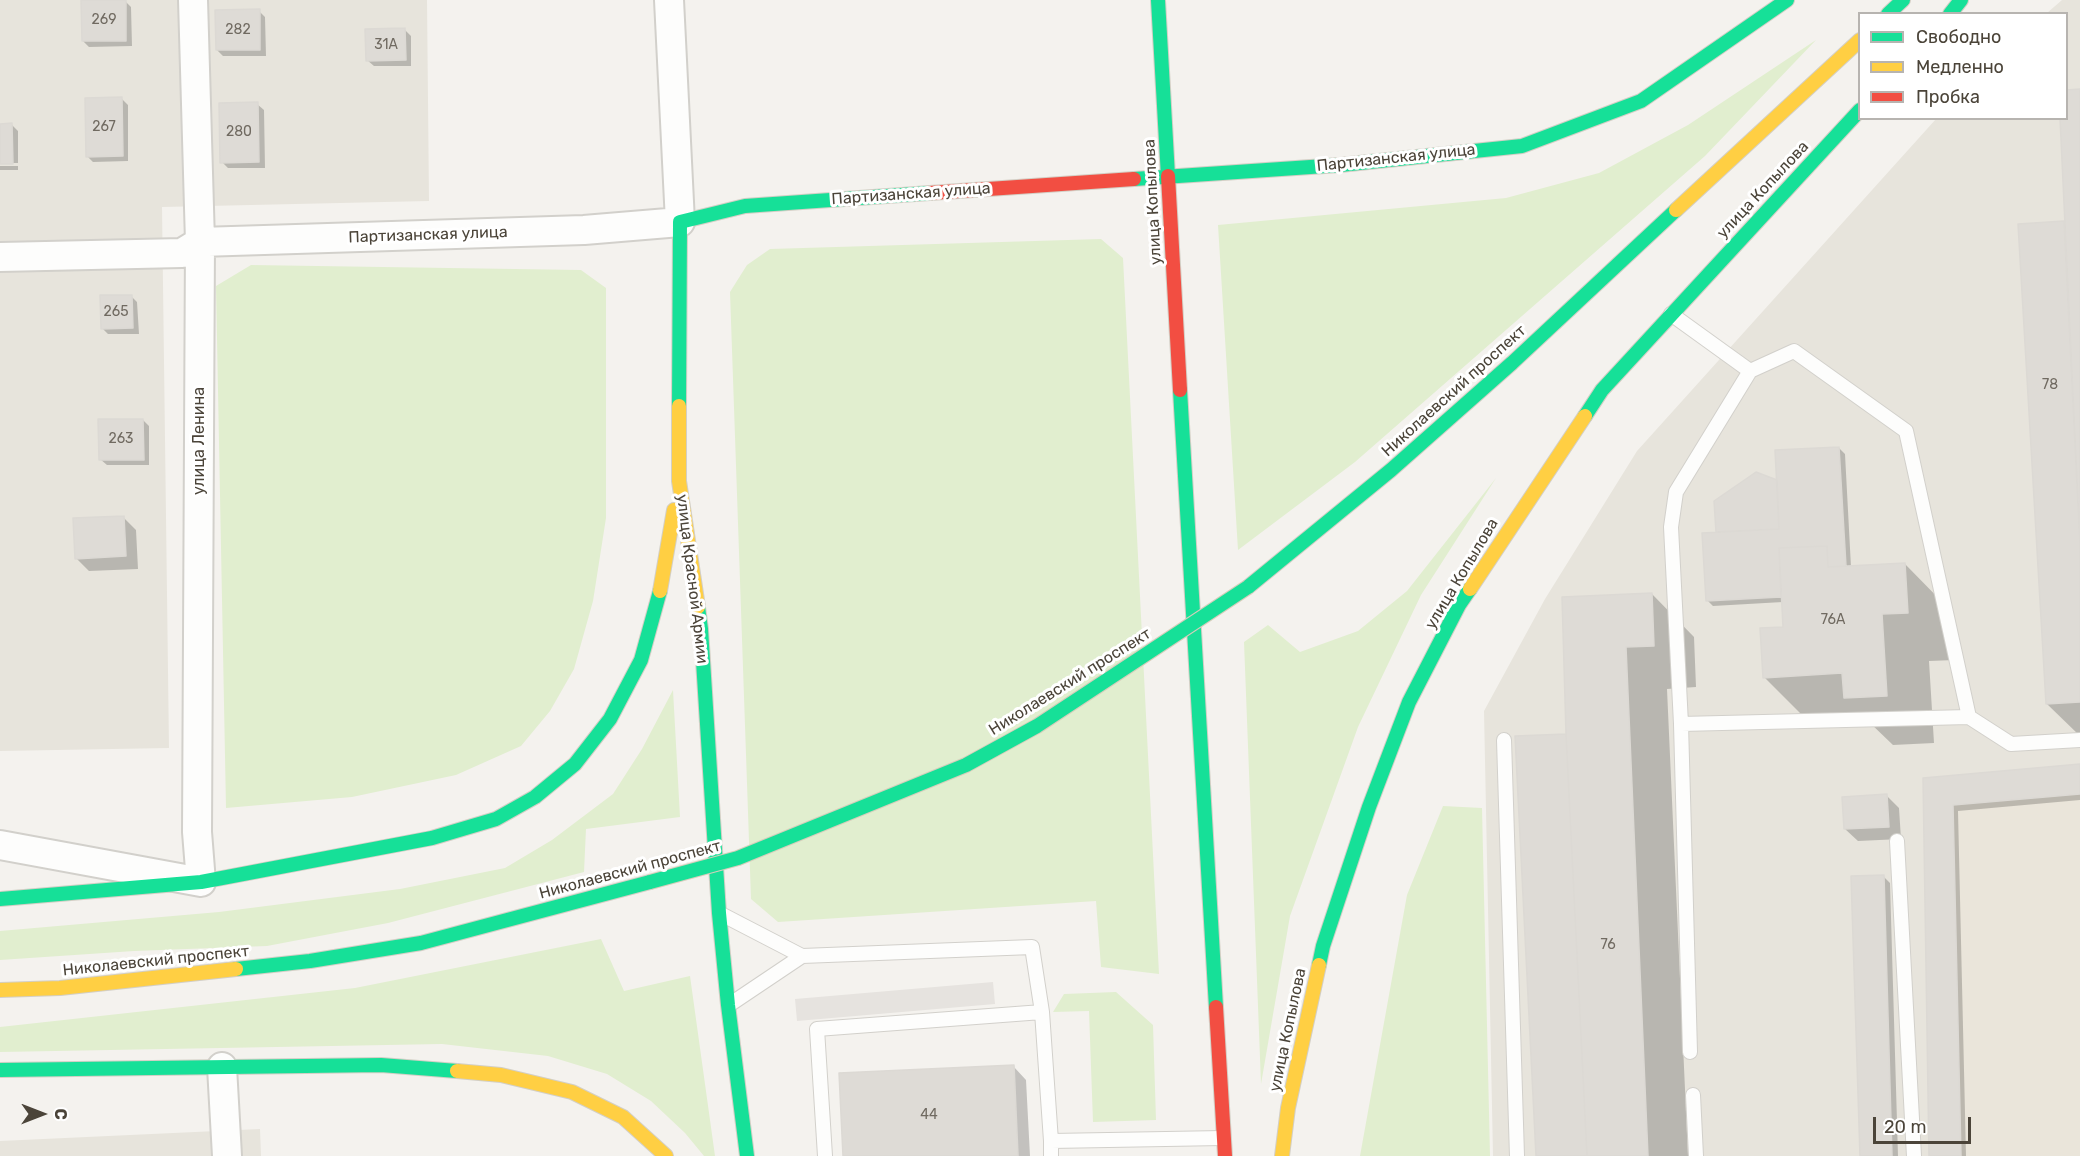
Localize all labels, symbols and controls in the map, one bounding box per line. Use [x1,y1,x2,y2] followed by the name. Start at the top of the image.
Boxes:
[92,12,116,28] house number: 269
[1858,12,2068,120] legend
[225,22,251,38] house number: 282
[1916,26,2001,48] text: Свободно
[374,37,398,53] house number: 31А
[1916,56,2004,78] text: Медленно
[1916,86,1980,108] text: Пробка
[92,119,116,135] house number: 267
[226,124,252,140] house number: 280
[1713,137,1813,243] street label: улица Копылова
[1140,139,1166,265] street label: улица Копылова
[1316,140,1476,176] street label: Партизанская улица
[831,179,991,209] street label: Партизанская улица
[348,223,508,247] street label: Партизанская улица
[104,304,128,320] house number: 265
[1378,321,1530,461] street label: Николаевский проспект
[2042,377,2058,393] house number: 78
[189,387,209,495] street label: улица Ленина
[108,431,134,447] house number: 263
[672,493,712,665] street label: улица Красной Армии
[1421,515,1503,633] street label: улица Копылова
[1821,612,1845,628] house number: 76А
[985,624,1155,740] street label: Николаевский проспект
[537,836,723,904] street label: Николаевский проспект
[1600,937,1616,953] house number: 76
[62,942,250,980] street label: Николаевский проспект
[1266,966,1310,1094] street label: улица Копылова
[12,1084,72,1144] north arrow
[1876,1105,1974,1143] scale bar
[920,1107,938,1123] house number: 44
[51,1108,70,1120] text: С
[1884,1116,1926,1138] text: 20 m

